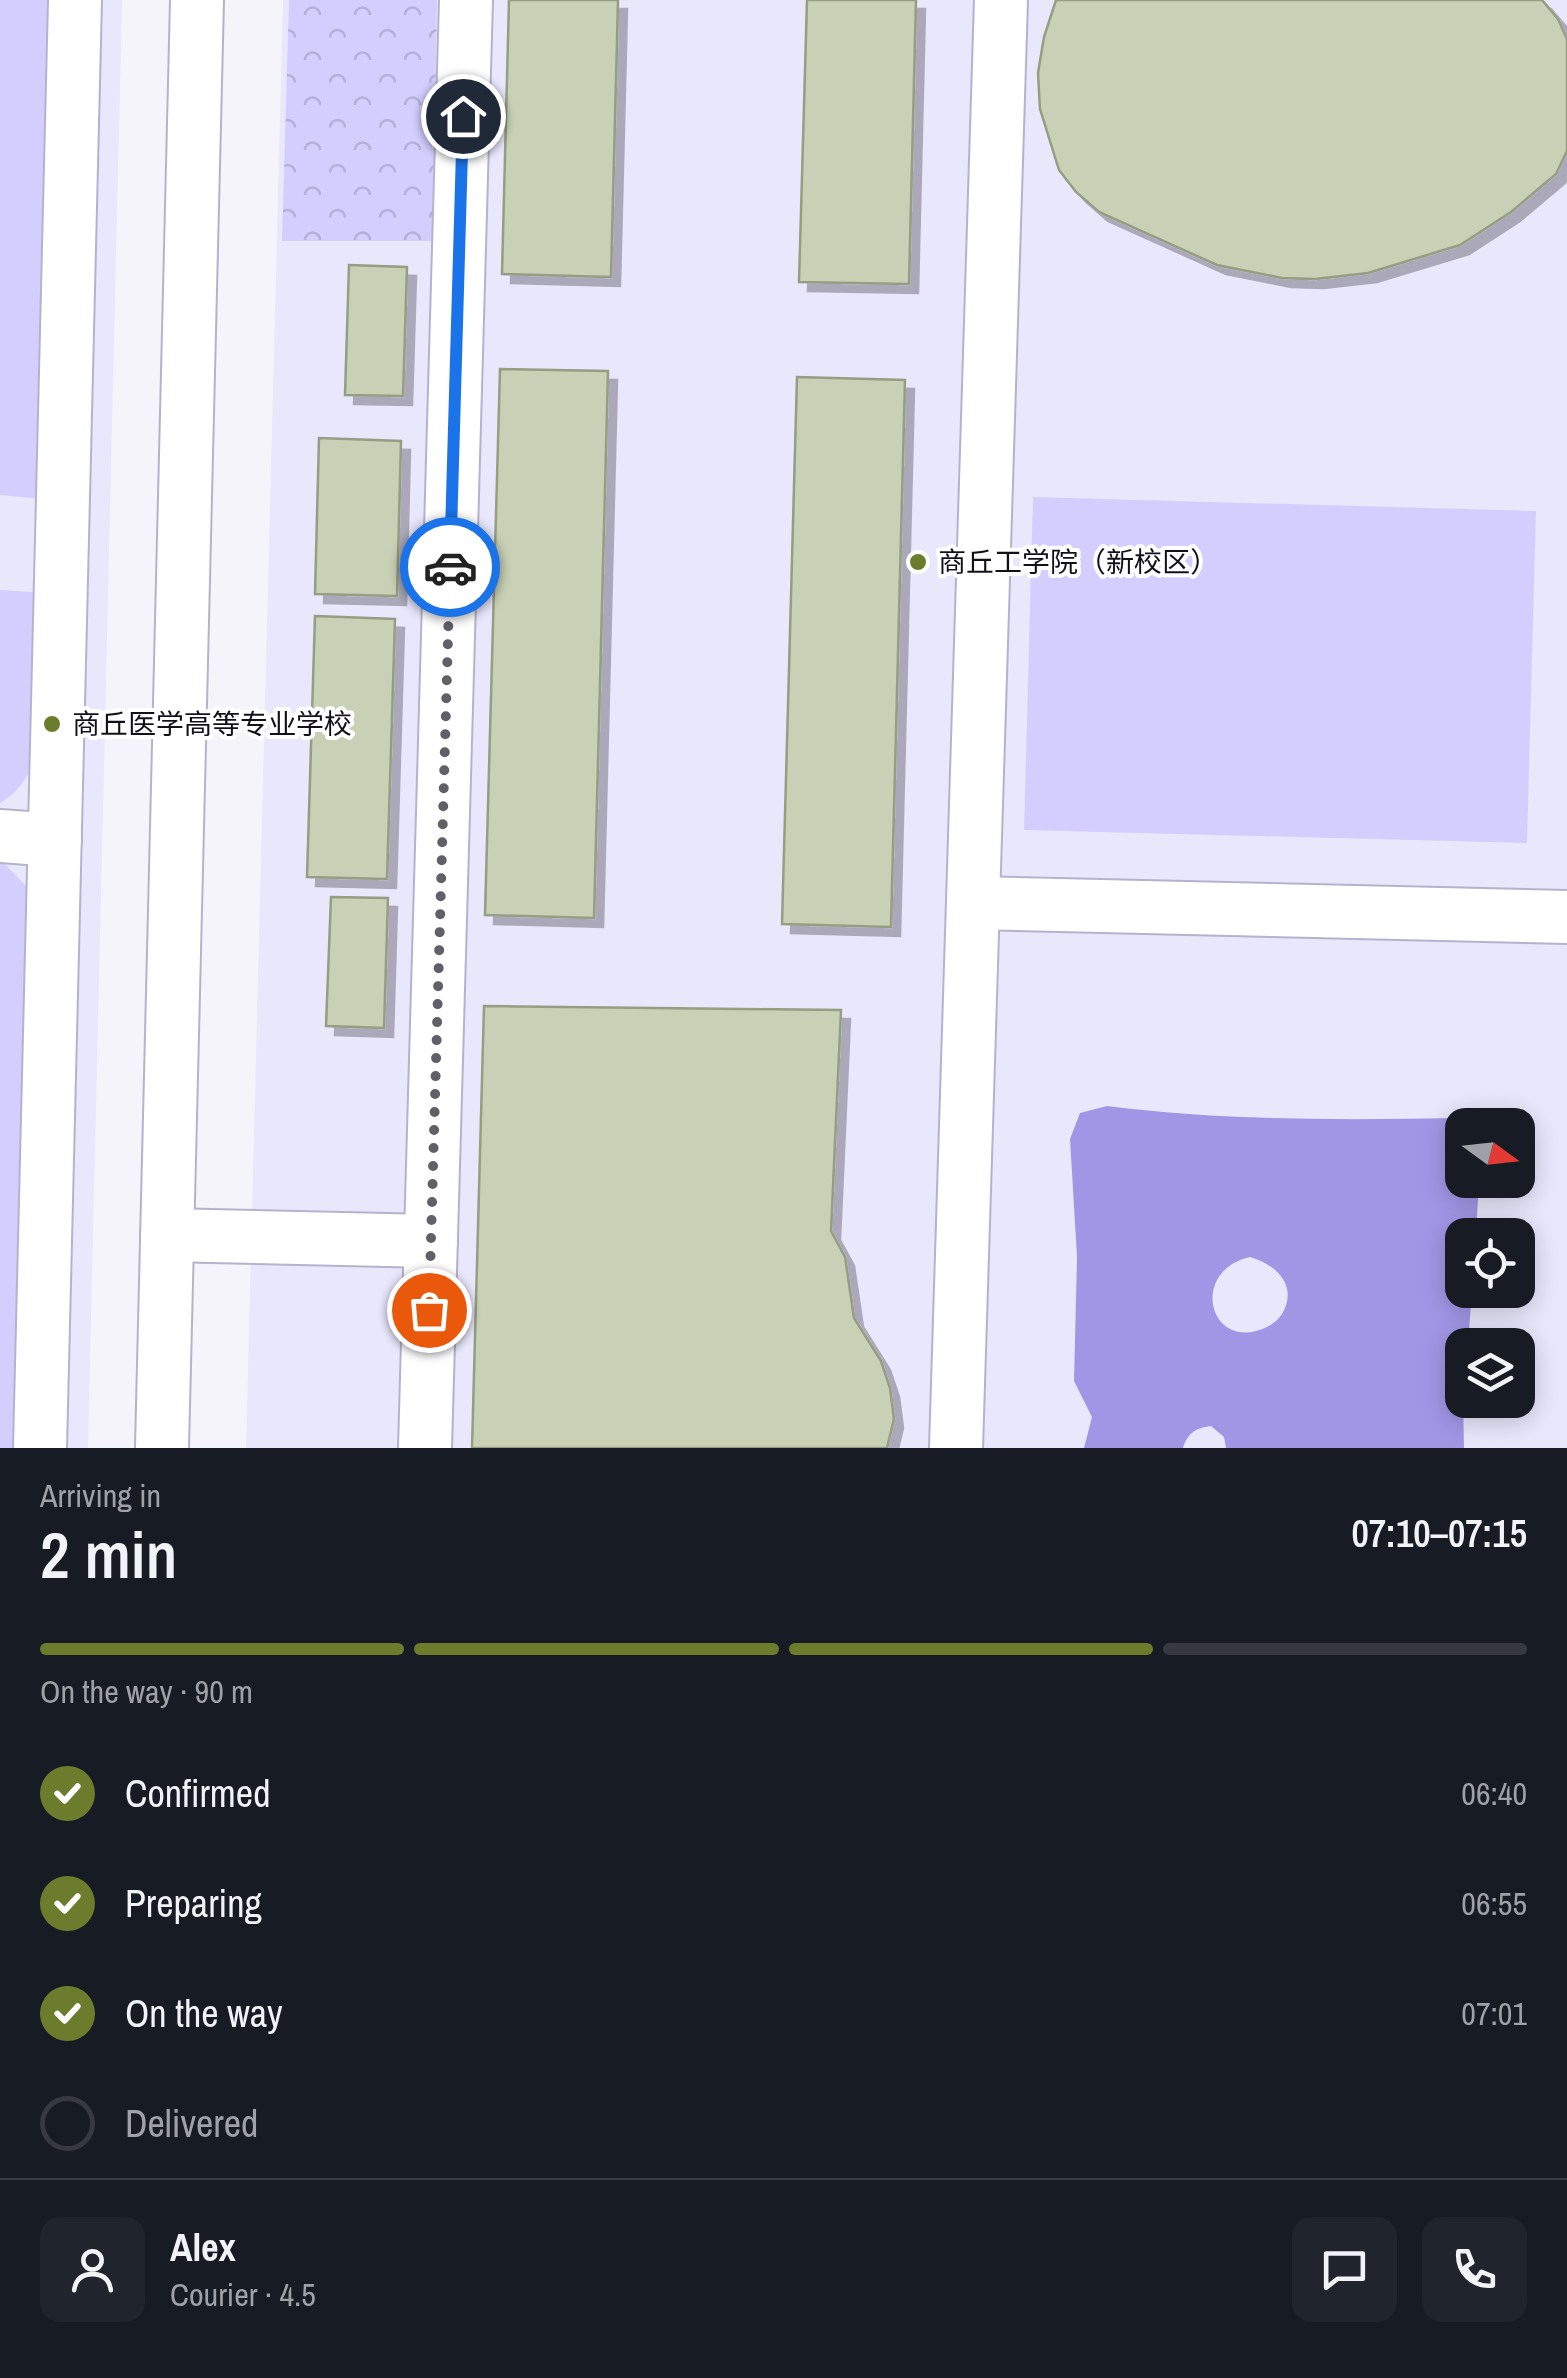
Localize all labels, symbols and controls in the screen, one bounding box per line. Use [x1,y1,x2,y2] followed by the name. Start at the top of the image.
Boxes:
[421,74,506,159] pin
[436,89,491,144] icon: home
[400,517,500,617] courier
[423,540,478,595] icon: car
[938,543,1218,581] place label: 商丘工学院（新校区）
[907,551,929,573] marker: 商丘工学院（新校区）
[72,705,352,743] place label: 商丘医学高等专业学校
[41,713,63,735] marker: 商丘医学高等专业学校
[1445,1108,1535,1198] north arrow
[1445,1108,1535,1418] map controls
[1445,1218,1535,1308] button: locate
[387,1268,472,1353] pin
[402,1283,457,1338] icon: bag
[1445,1328,1535,1418] button: layers
[40,1474,161,1517] text: Arriving in
[1351,1508,1527,1559] text: 07:10–07:15
[40,1511,177,1598] text: 2 min
[40,1670,253,1713] text: On the way · 90 m
[40,1766,95,1821] icon: check
[125,1768,270,1819] text: Confirmed
[1461,1772,1527,1815] text: 06:40
[40,1876,95,1931] icon: check
[125,1878,262,1929] text: Preparing
[1461,1882,1527,1925] text: 06:55
[40,1986,95,2041] icon: check
[125,1988,283,2039] text: On the way
[1461,1992,1527,2035] text: 07:01
[125,2098,258,2149] text: Delivered
[40,2217,145,2322] button: person
[1292,2217,1397,2322] button: chat
[1422,2217,1527,2322] button: phone
[170,2222,236,2273] text: Alex
[170,2273,316,2316] text: Courier · 4.5

